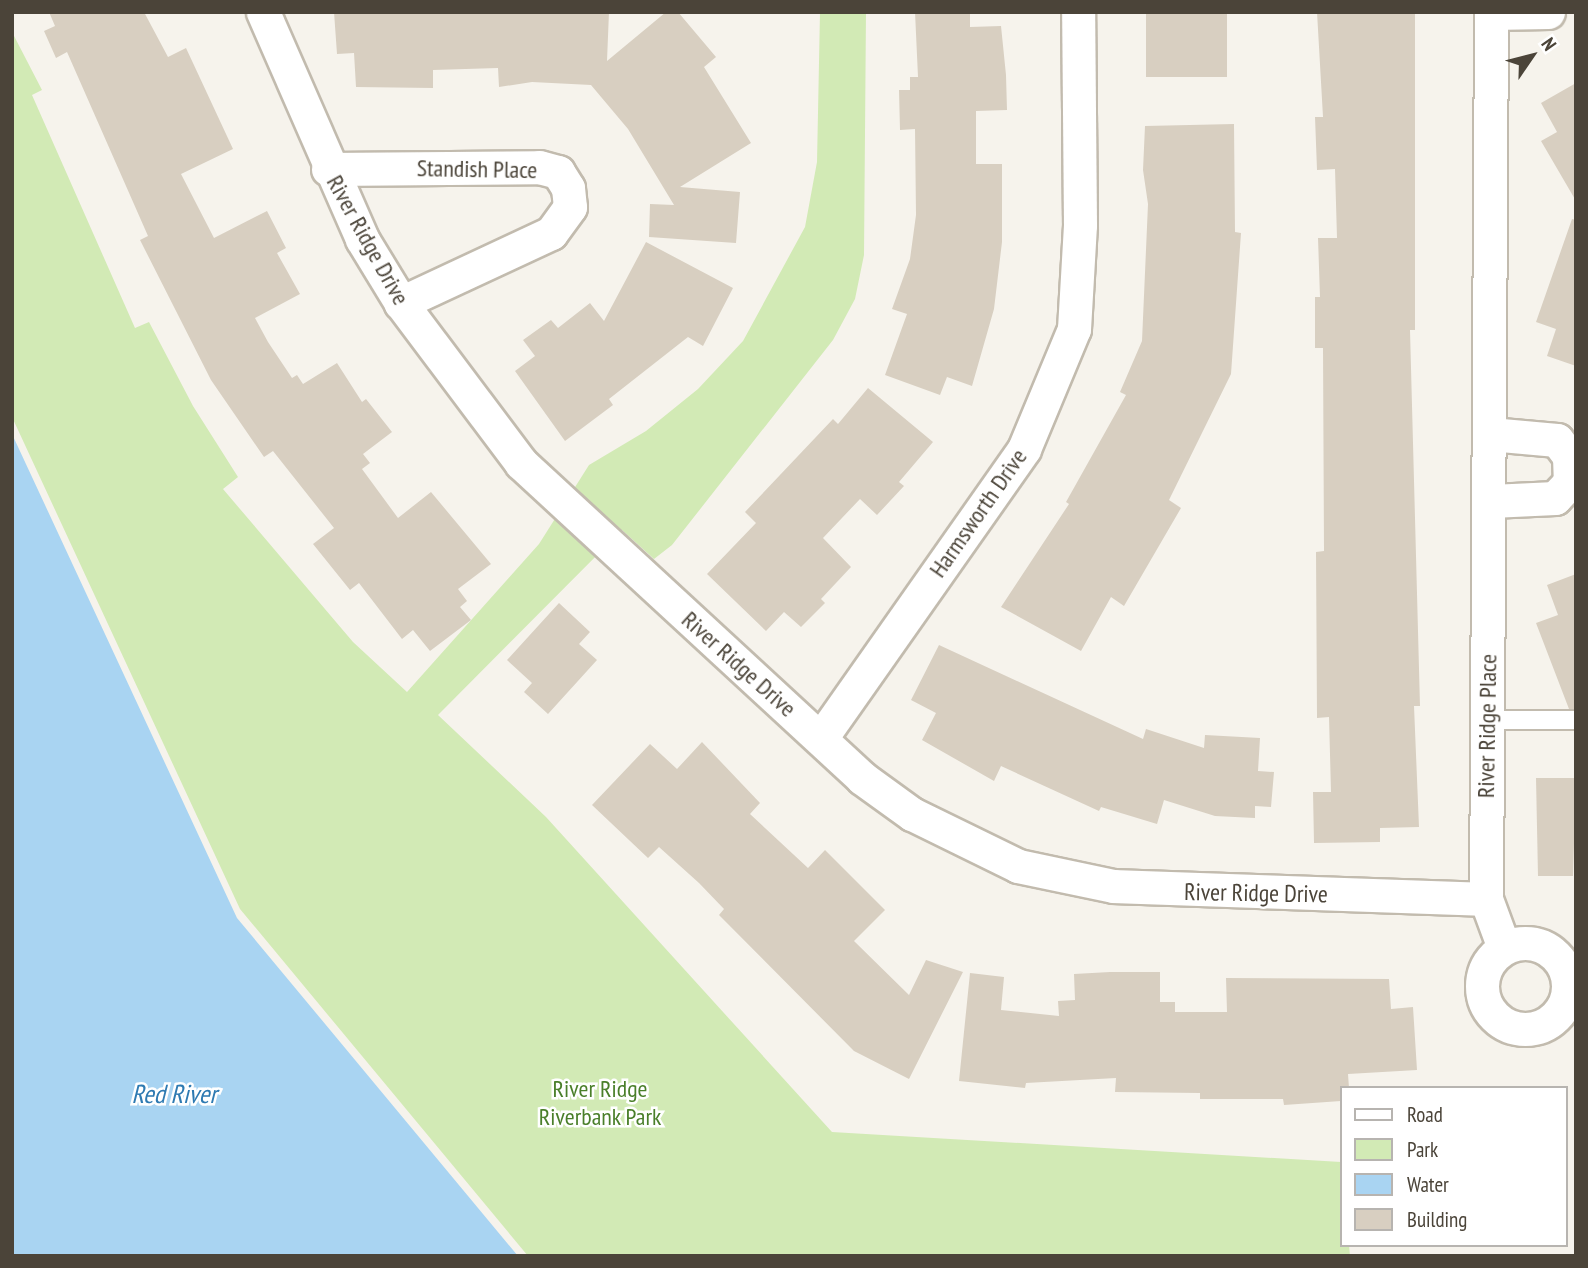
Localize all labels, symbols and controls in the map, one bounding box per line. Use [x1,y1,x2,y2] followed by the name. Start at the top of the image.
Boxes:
[1497,21,1567,91] north arrow
[1536,33,1562,55] text: N
[417,154,537,184] street label: Standish Place
[321,170,415,310] street label: River Ridge Drive
[923,443,1033,583] street label: Harmsworth Drive
[676,605,802,723] street label: River Ridge Drive
[1471,654,1503,798] street label: River Ridge Place
[1184,877,1328,909] street label: River Ridge Drive
[538,1075,662,1131] park label: River Ridge Riverbank Park
[131,1078,217,1110] water label: Red River
[1340,1086,1567,1247] legend
[1407,1101,1443,1128] text: Road
[1407,1136,1438,1163] text: Park
[1407,1171,1449,1198] text: Water
[1407,1206,1467,1233] text: Building

